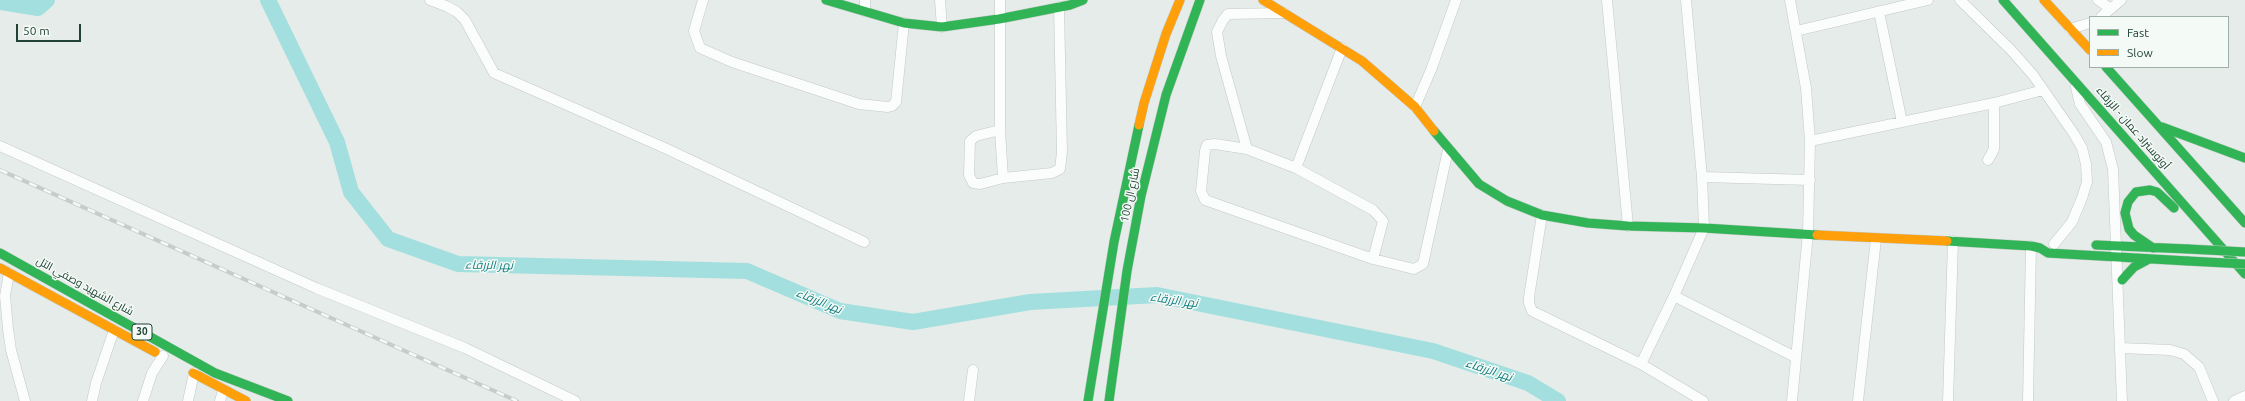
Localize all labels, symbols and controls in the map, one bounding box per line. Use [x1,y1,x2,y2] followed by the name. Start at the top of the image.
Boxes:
[18,16,83,42] scale bar
[2089,16,2229,68] legend
[23,24,50,37] text: 50 m
[2127,26,2149,39] text: Fast
[2127,46,2153,59] text: Slow
[2093,84,2173,172] street label: أوتوستراد عمان - الزرقاء
[1118,167,1142,223] street label: شارع ال 100
[34,254,136,318] street label: شارع الشهيد وصفي التل
[465,257,513,273] water label: نهر الزرقاء
[794,285,844,317] water label: نهر الزرقاء
[1149,290,1199,310] water label: نهر الزرقاء
[132,324,152,340] road number: 30
[1464,356,1514,384] water label: نهر الزرقاء

